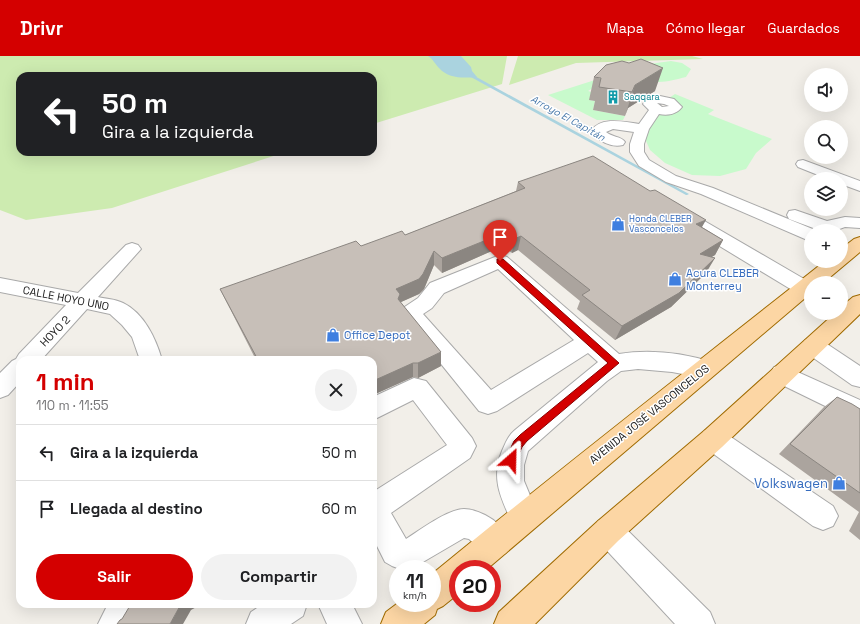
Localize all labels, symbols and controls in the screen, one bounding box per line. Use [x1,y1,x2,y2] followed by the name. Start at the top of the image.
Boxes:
[20,16,63,41] text: Drivr
[607,19,644,37] text: Mapa
[666,19,745,37] text: Cómo llegar
[767,19,840,37] text: Guardados
[804,68,848,320] map controls
[804,68,848,112] button: sound
[102,85,168,121] text: 50 m
[36,88,88,140] icon: left
[605,89,621,105] building icon: Saqqara
[624,91,660,103] place label: Saqqara
[529,92,608,144] water label: Arroyo El Capitán
[102,120,254,143] text: Gira a la izquierda
[804,120,848,164] button: search
[804,172,848,216] button: layers
[629,213,692,235] place label: Honda CLEBER Vasconcelos
[610,216,626,232] shop icon: Honda CLEBER Vasconcelos
[483,220,517,261] pin
[804,224,848,268] button: +
[489,226,511,248] icon: arrive
[686,266,759,293] place label: Acura CLEBER Monterrey
[667,271,683,287] shop icon: Acura CLEBER Monterrey
[804,276,848,320] button: −
[22,283,110,313] street label: CALLE HOYO UNO
[37,312,73,349] street label: HOYO 2
[325,327,341,343] shop icon: Office Depot
[344,328,411,342] place label: Office Depot
[586,361,712,467] street label: AVENIDA JOSÉ VASCONCELOS
[36,366,95,397] text: 1 min
[315,369,357,411] button: close
[36,397,109,414] text: 110 m · 11:55
[490,439,532,481] position arrow
[36,442,58,464] icon: left
[70,443,198,462] text: Gira a la izquierda
[322,443,357,462] text: 50 m
[754,475,828,492] place label: Volkswagen
[831,475,847,491] shop icon: Volkswagen
[36,498,58,520] icon: arrive
[70,499,203,518] text: Llegada al destino
[321,499,357,518] text: 60 m
[36,554,193,600] button: Salir
[201,554,357,600] button: Compartir
[449,560,501,612] speed limit sign: 20
[406,568,424,594] text: 11
[403,589,427,602] text: km/h

